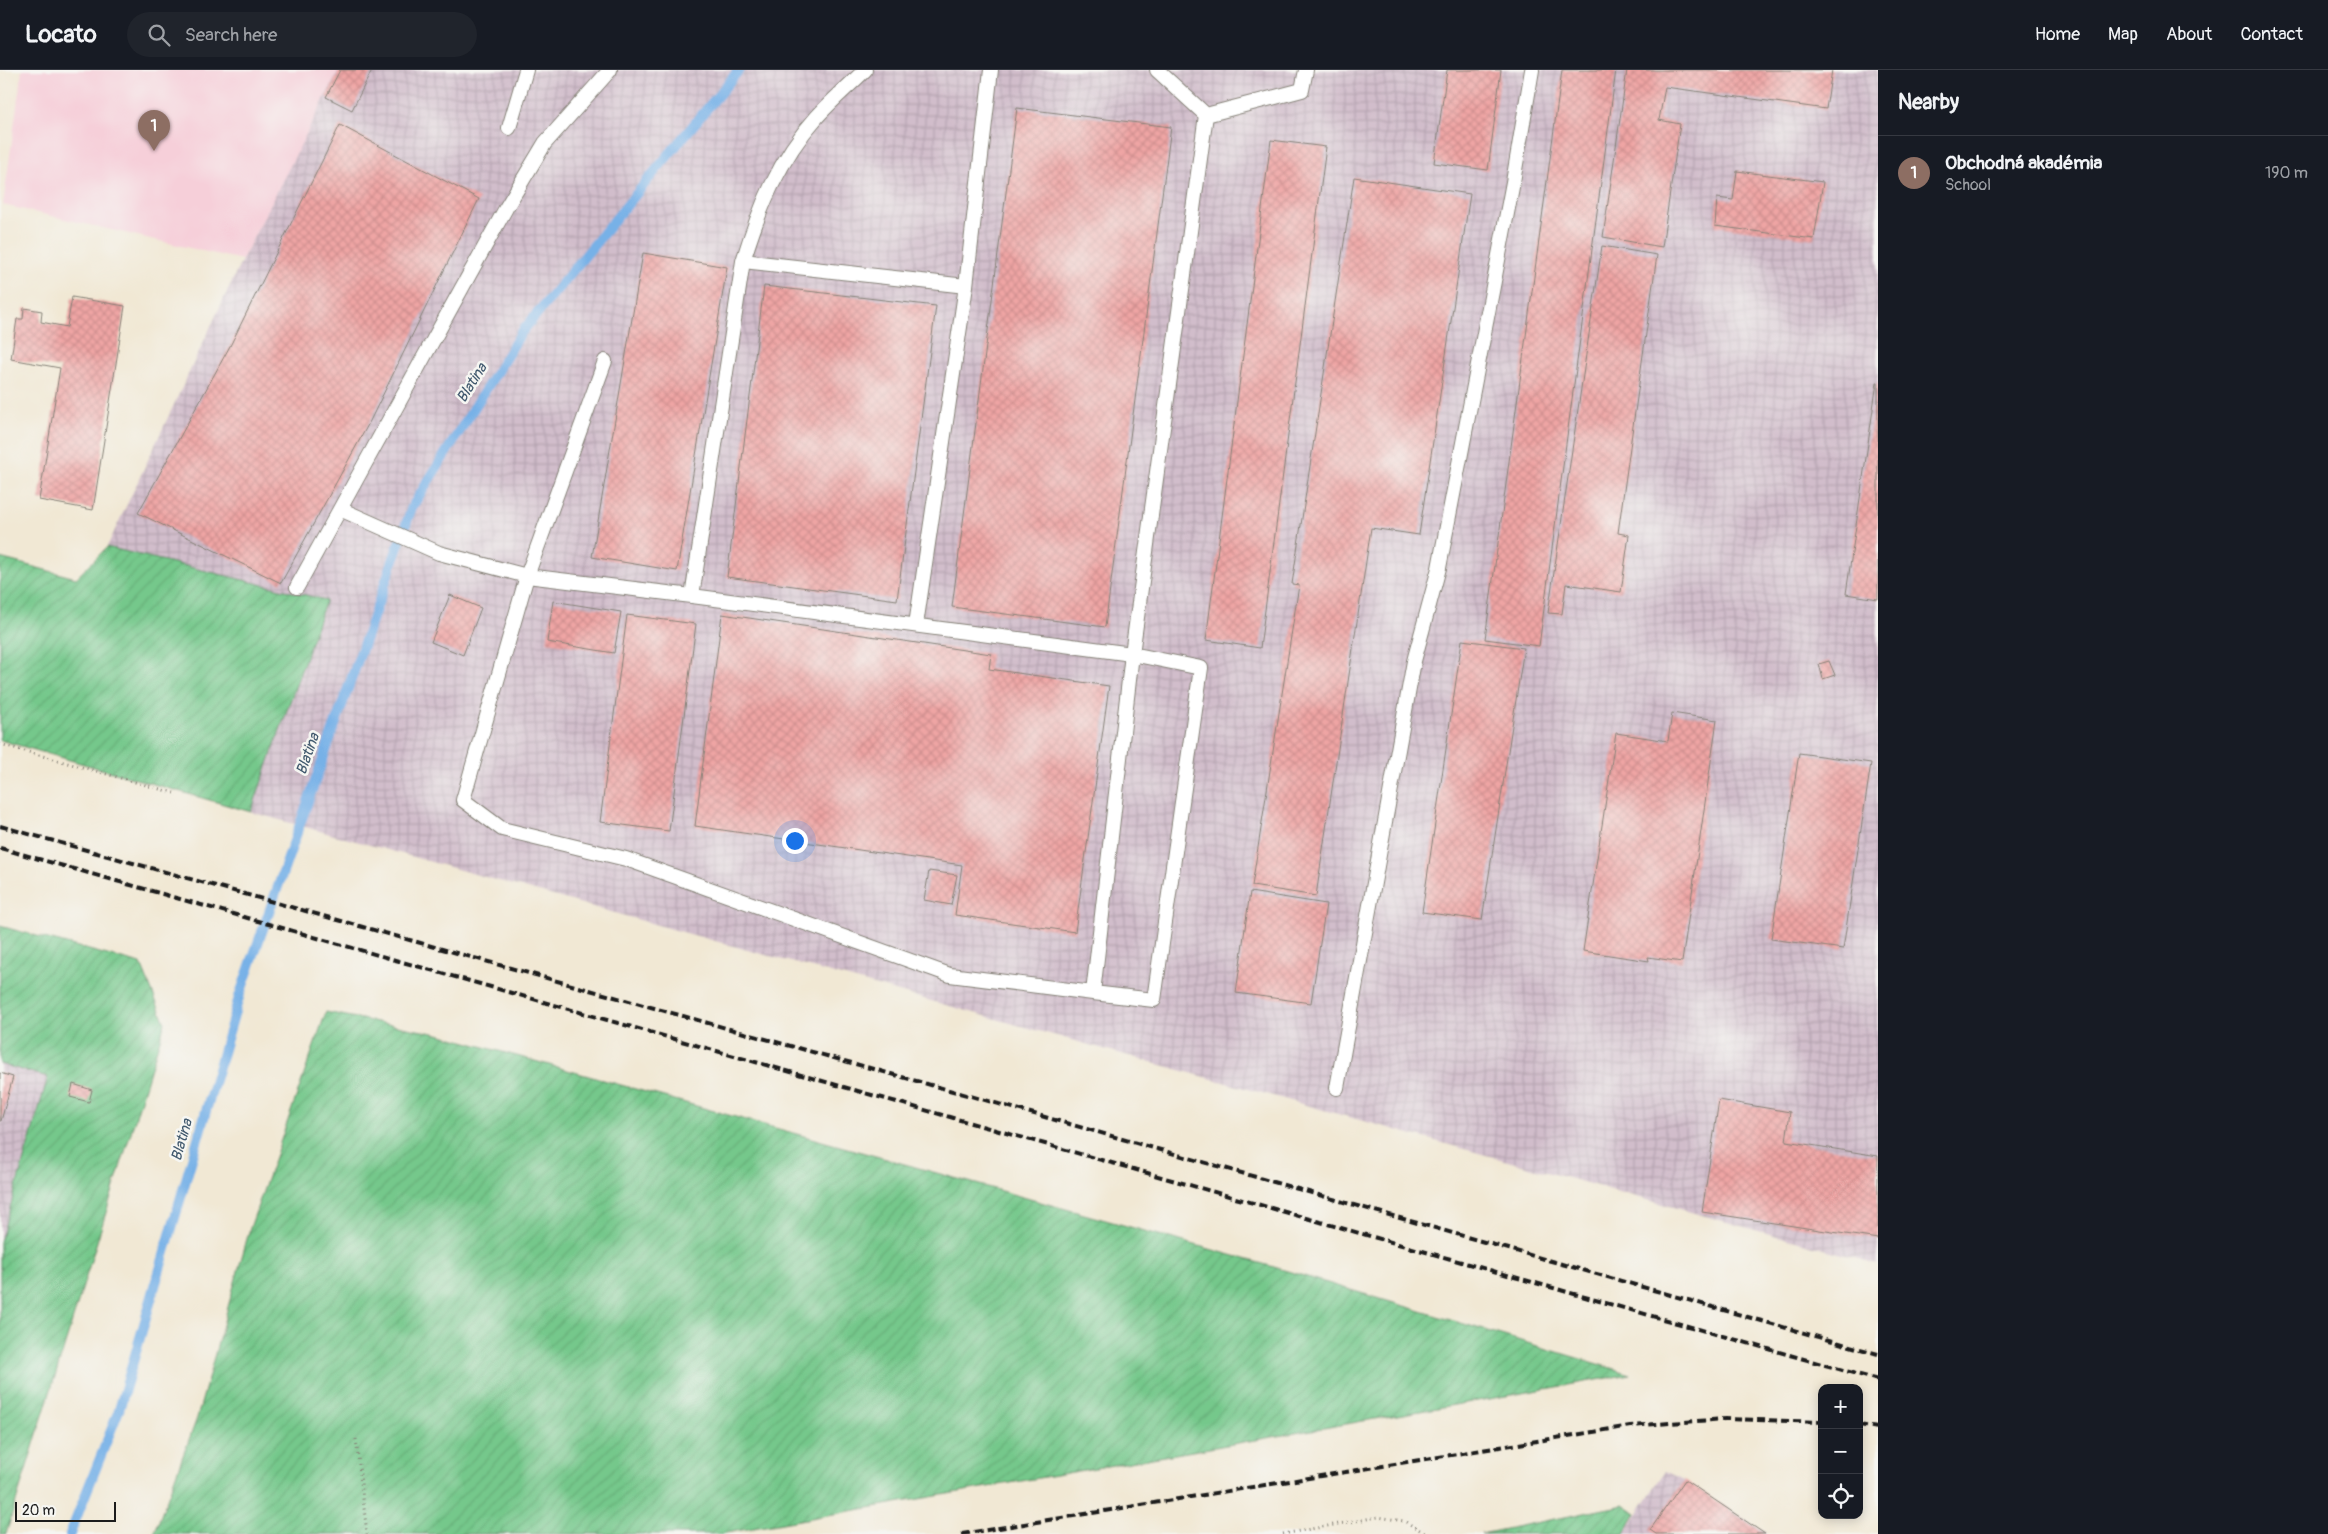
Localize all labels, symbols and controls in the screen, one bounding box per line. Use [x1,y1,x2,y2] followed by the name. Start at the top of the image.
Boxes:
[127,12,477,57] search box
[25,20,97,49] text: Locato
[145,21,173,49] icon: search
[185,23,277,47] text: Search here
[2035,23,2080,46] text: Home
[2108,23,2138,46] text: Map
[2166,23,2212,46] text: About
[2240,23,2303,46] text: Contact
[1898,89,1959,116] text: Nearby
[138,110,170,151] pin: 1
[1945,151,2102,175] text: Obchodná akadémia
[1911,163,1917,183] text: 1
[2265,163,2308,183] text: 190 m
[1945,175,1991,195] text: School
[453,359,492,406] water label: Blatina
[292,730,324,777] water label: Blatina
[782,828,808,854] your location
[167,1116,197,1163] water label: Blatina
[1818,1384,1863,1519] map controls
[1818,1384,1863,1429] button: +
[1818,1429,1863,1474] button: −
[1818,1474,1863,1519] button: locate
[15,1499,116,1522] scale bar
[22,1502,55,1519] text: 20 m

